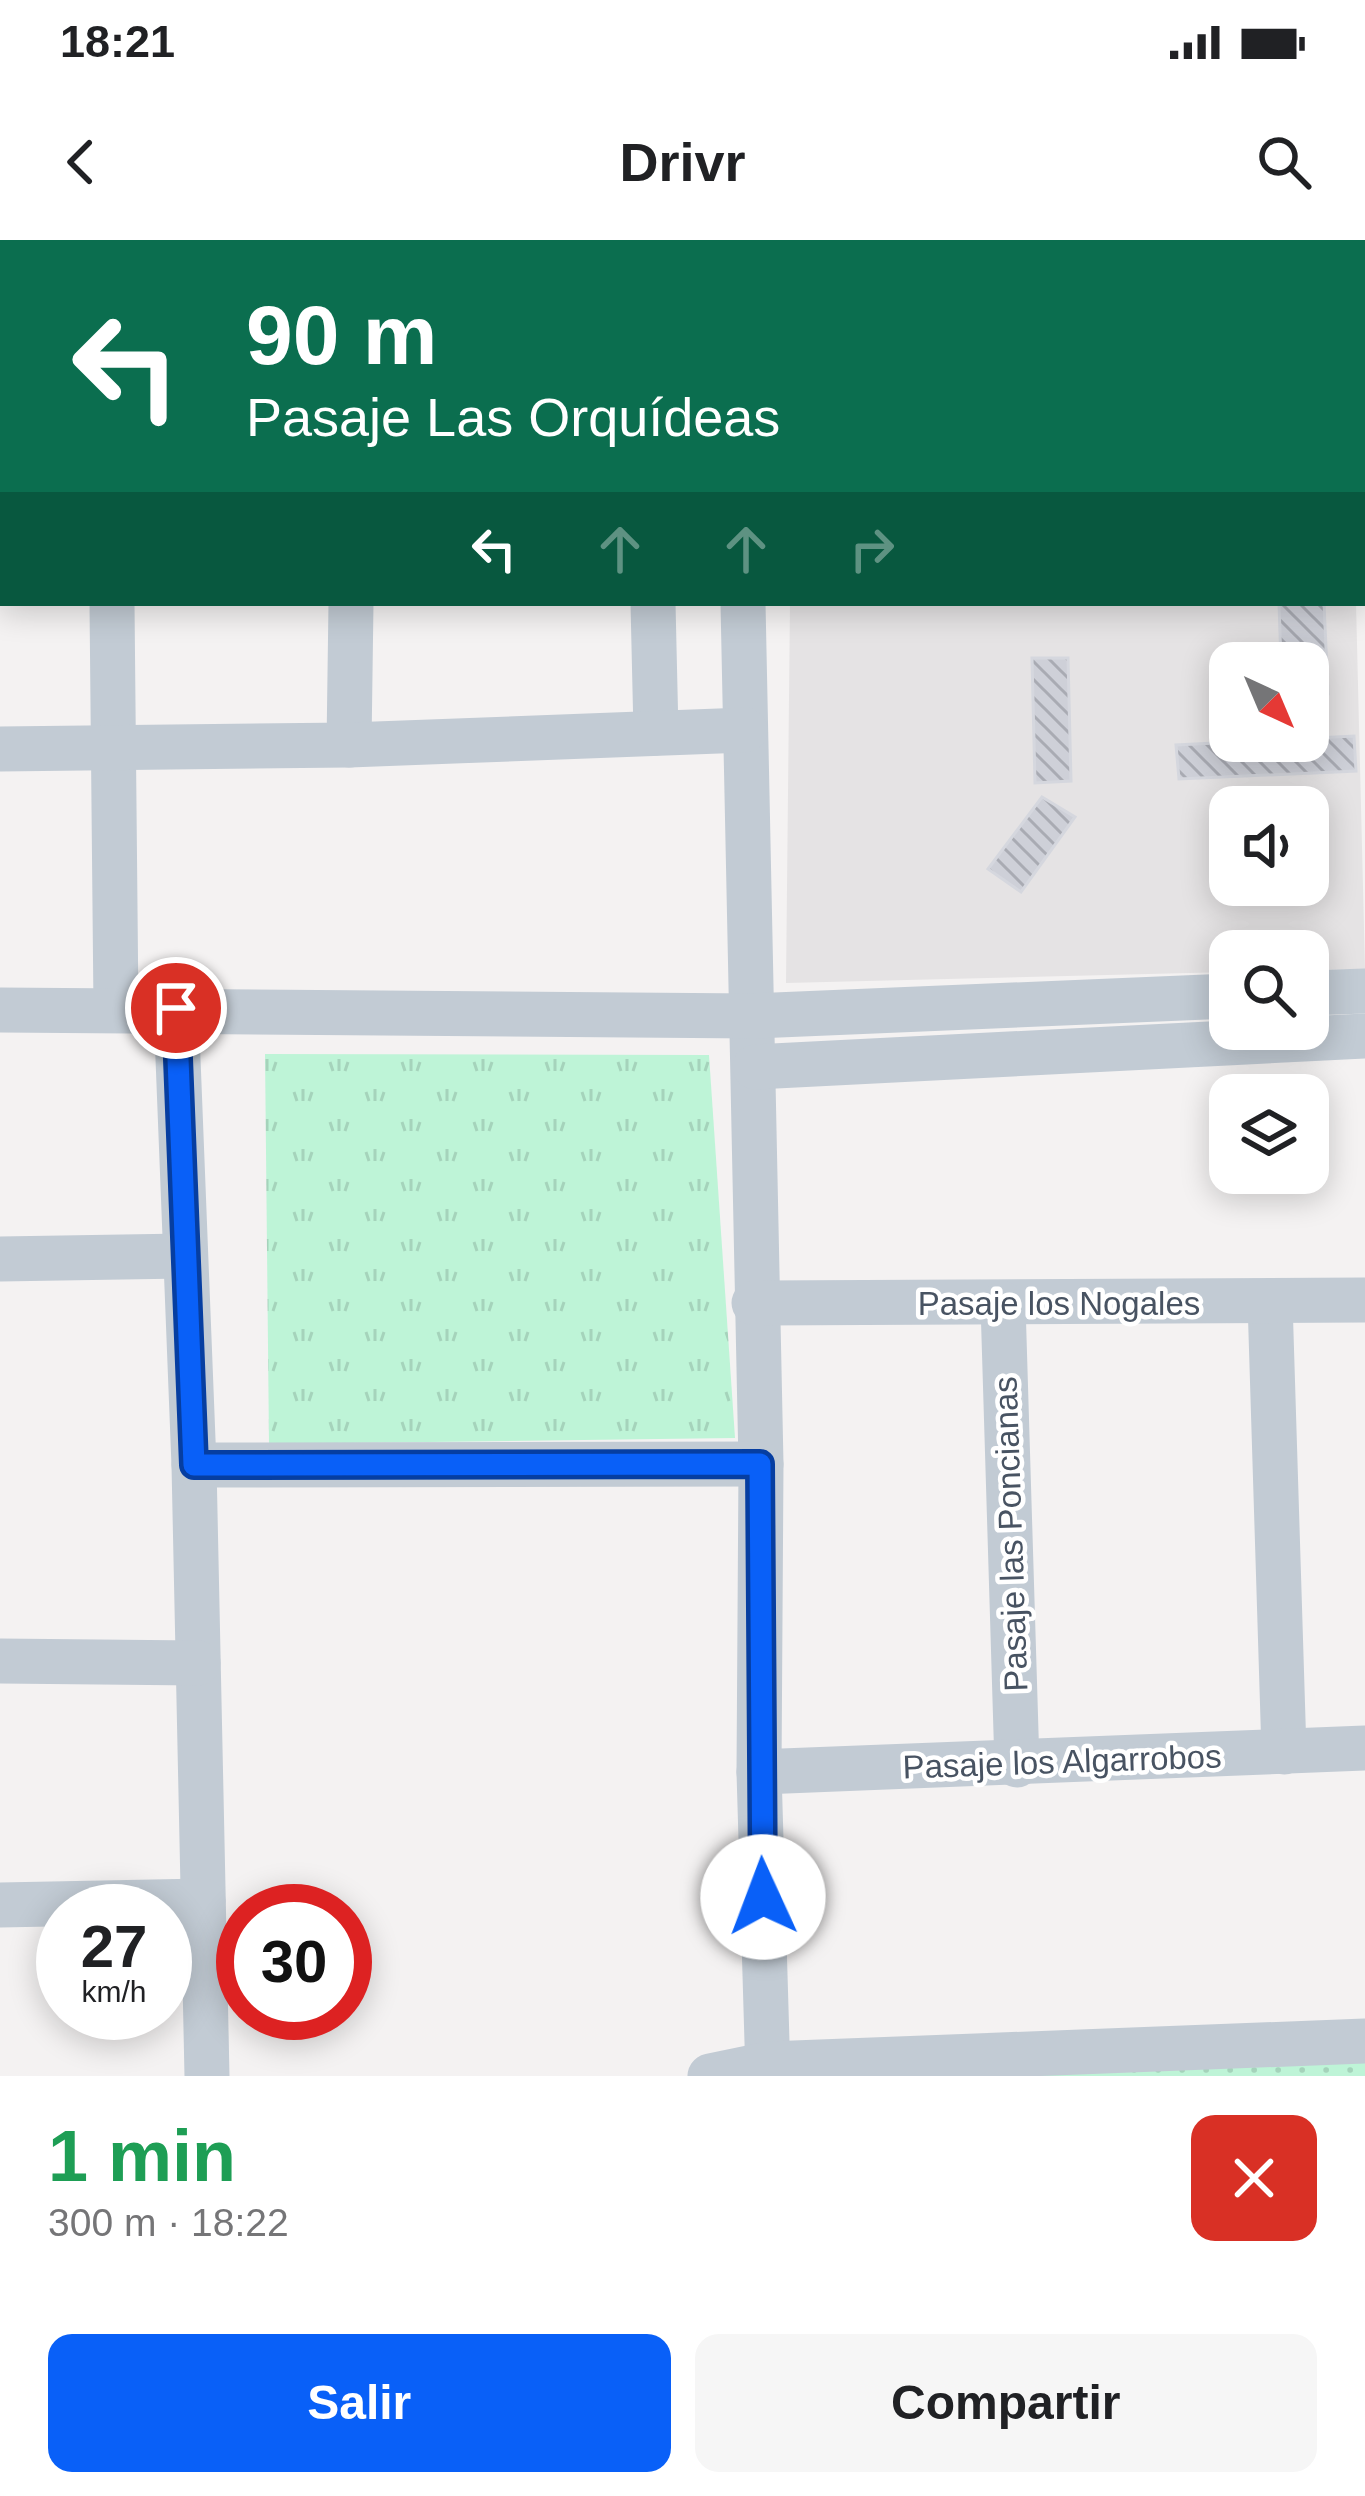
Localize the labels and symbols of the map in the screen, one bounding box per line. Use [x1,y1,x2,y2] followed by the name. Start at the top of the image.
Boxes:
[1209,642,1329,762] north arrow
[125,957,227,1059] pin
[918,1285,1200,1322] street label: Pasaje los Nogales
[987,1376,1034,1692] street label: Pasaje las Poncianas
[902,1737,1222,1786] street label: Pasaje los Algarrobos
[700,1834,826,1960] position arrow
[216,1884,372,2040] speed limit sign: 30

